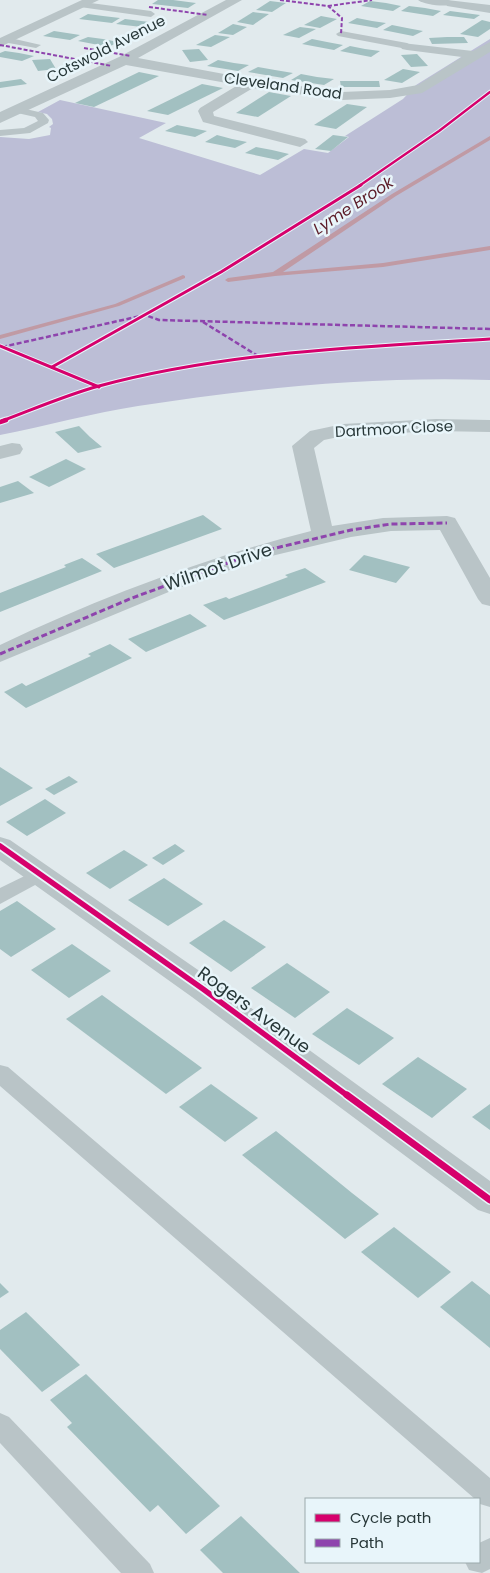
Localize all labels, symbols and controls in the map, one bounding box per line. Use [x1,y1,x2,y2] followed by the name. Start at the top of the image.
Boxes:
[43,10,169,88] street label: Cotswold Avenue
[223,67,343,104] street label: Cleveland Road
[309,170,399,240] water label: Lyme Brook
[334,415,453,442] street label: Dartmoor Close
[160,536,275,597] street label: Wilmot Drive
[193,960,316,1059] street label: Rogers Avenue
[305,1498,480,1563] legend
[350,1507,431,1528] text: Cycle path
[350,1532,384,1553] text: Path

